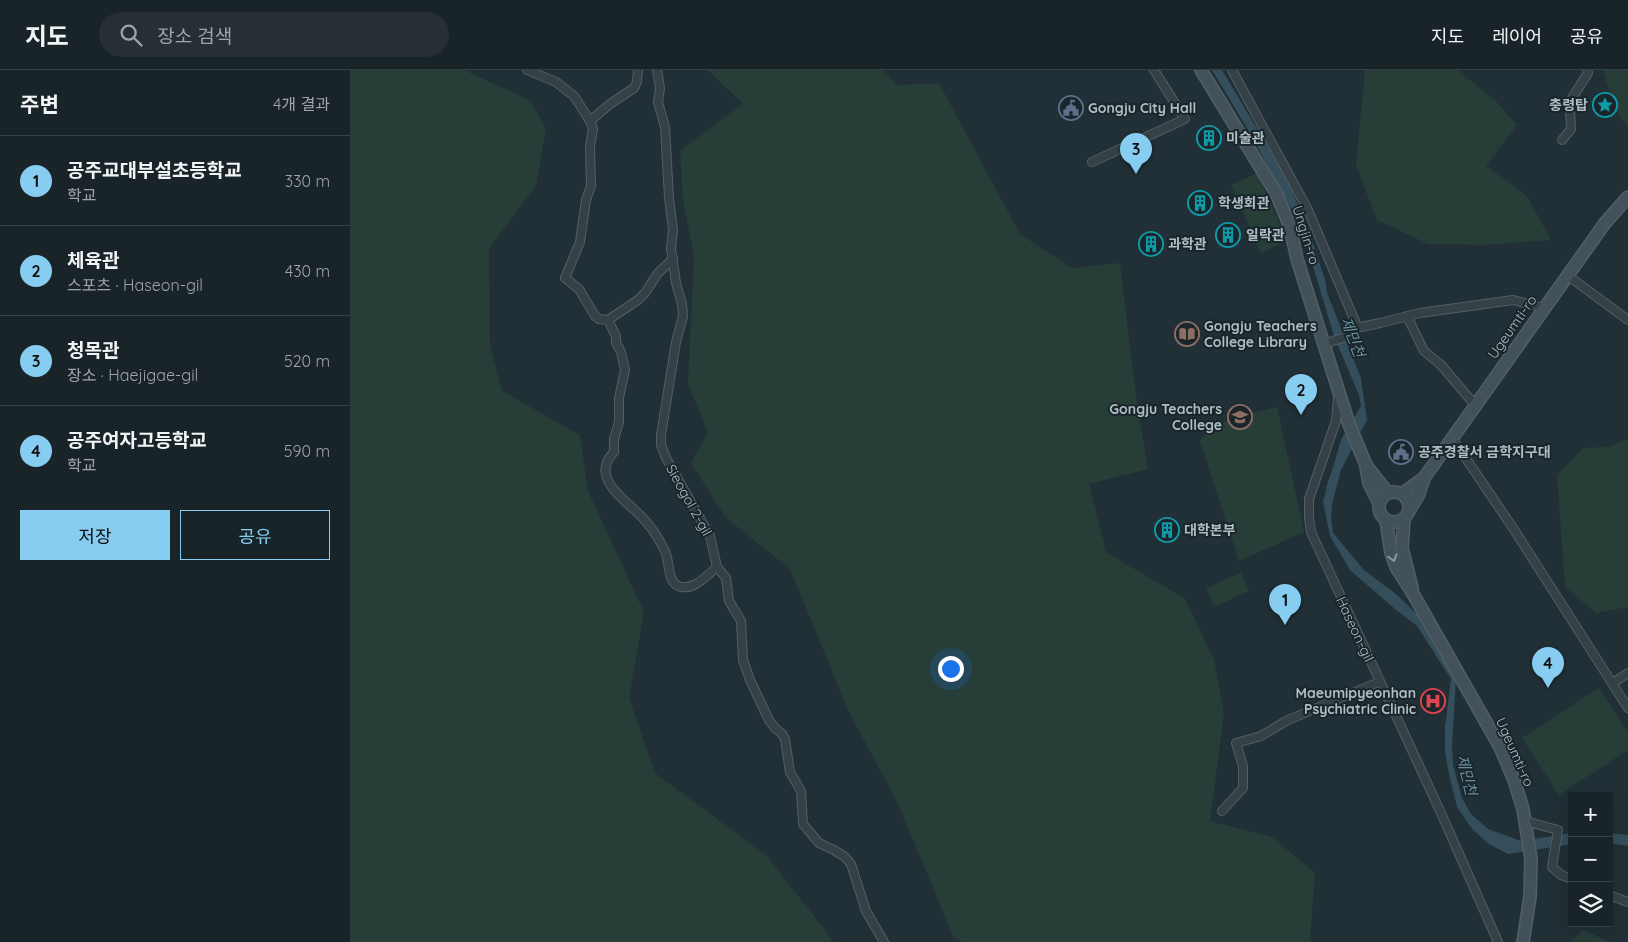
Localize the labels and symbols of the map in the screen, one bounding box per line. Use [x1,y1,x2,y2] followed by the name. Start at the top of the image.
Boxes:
[1592,92,1618,118] place icon: 충령탑
[1058,95,1084,121] public building icon: Gongju City Hall
[1549,96,1588,114] place label: 충령탑
[1088,99,1196,117] place label: Gongju City Hall
[1196,125,1222,151] building icon: 미술관
[1226,129,1265,147] place label: 미술관
[1120,133,1152,174] pin: 3
[1187,190,1213,216] building icon: 학생회관
[1218,194,1270,212] place label: 학생회관
[1289,203,1323,267] street label: Ungjin-ro
[1215,222,1241,248] building icon: 일락관
[1246,226,1285,244] place label: 일락관
[1138,231,1164,257] building icon: 과학관
[1168,235,1207,253] place label: 과학관
[1483,292,1541,362] street label: Ugeumti-ro
[1337,314,1370,362] water label: 제민천
[1204,317,1317,351] place label: Gongju Teachers College Library
[1174,321,1200,347] library icon: Gongju Teachers College Library
[1285,374,1317,415] pin: 2
[1109,400,1222,434] place label: Gongju Teachers College
[1227,404,1253,430] school or university icon: Gongju Teachers College
[1388,439,1414,465] public building icon: 공주경찰서 금학지구대
[1418,443,1551,461] place label: 공주경찰서 금학지구대
[662,461,716,539] street label: Sieogol 2-gil
[1154,517,1180,543] building icon: 대학본부
[1184,521,1236,539] place label: 대학본부
[1388,554,1398,562] one-way arrow
[1269,584,1301,625] pin: 1
[1332,593,1378,665] street label: Haseon-gil
[1532,647,1564,688] pin: 4
[938,656,964,682] your location
[1295,684,1416,718] place label: Maeumipyeonhan Psychiatric Clinic
[1420,688,1446,714] hospital icon: Maeumipyeonhan Psychiatric Clinic
[1492,715,1538,789] street label: Ugeumti-ro
[1453,753,1482,800] water label: 제민천

